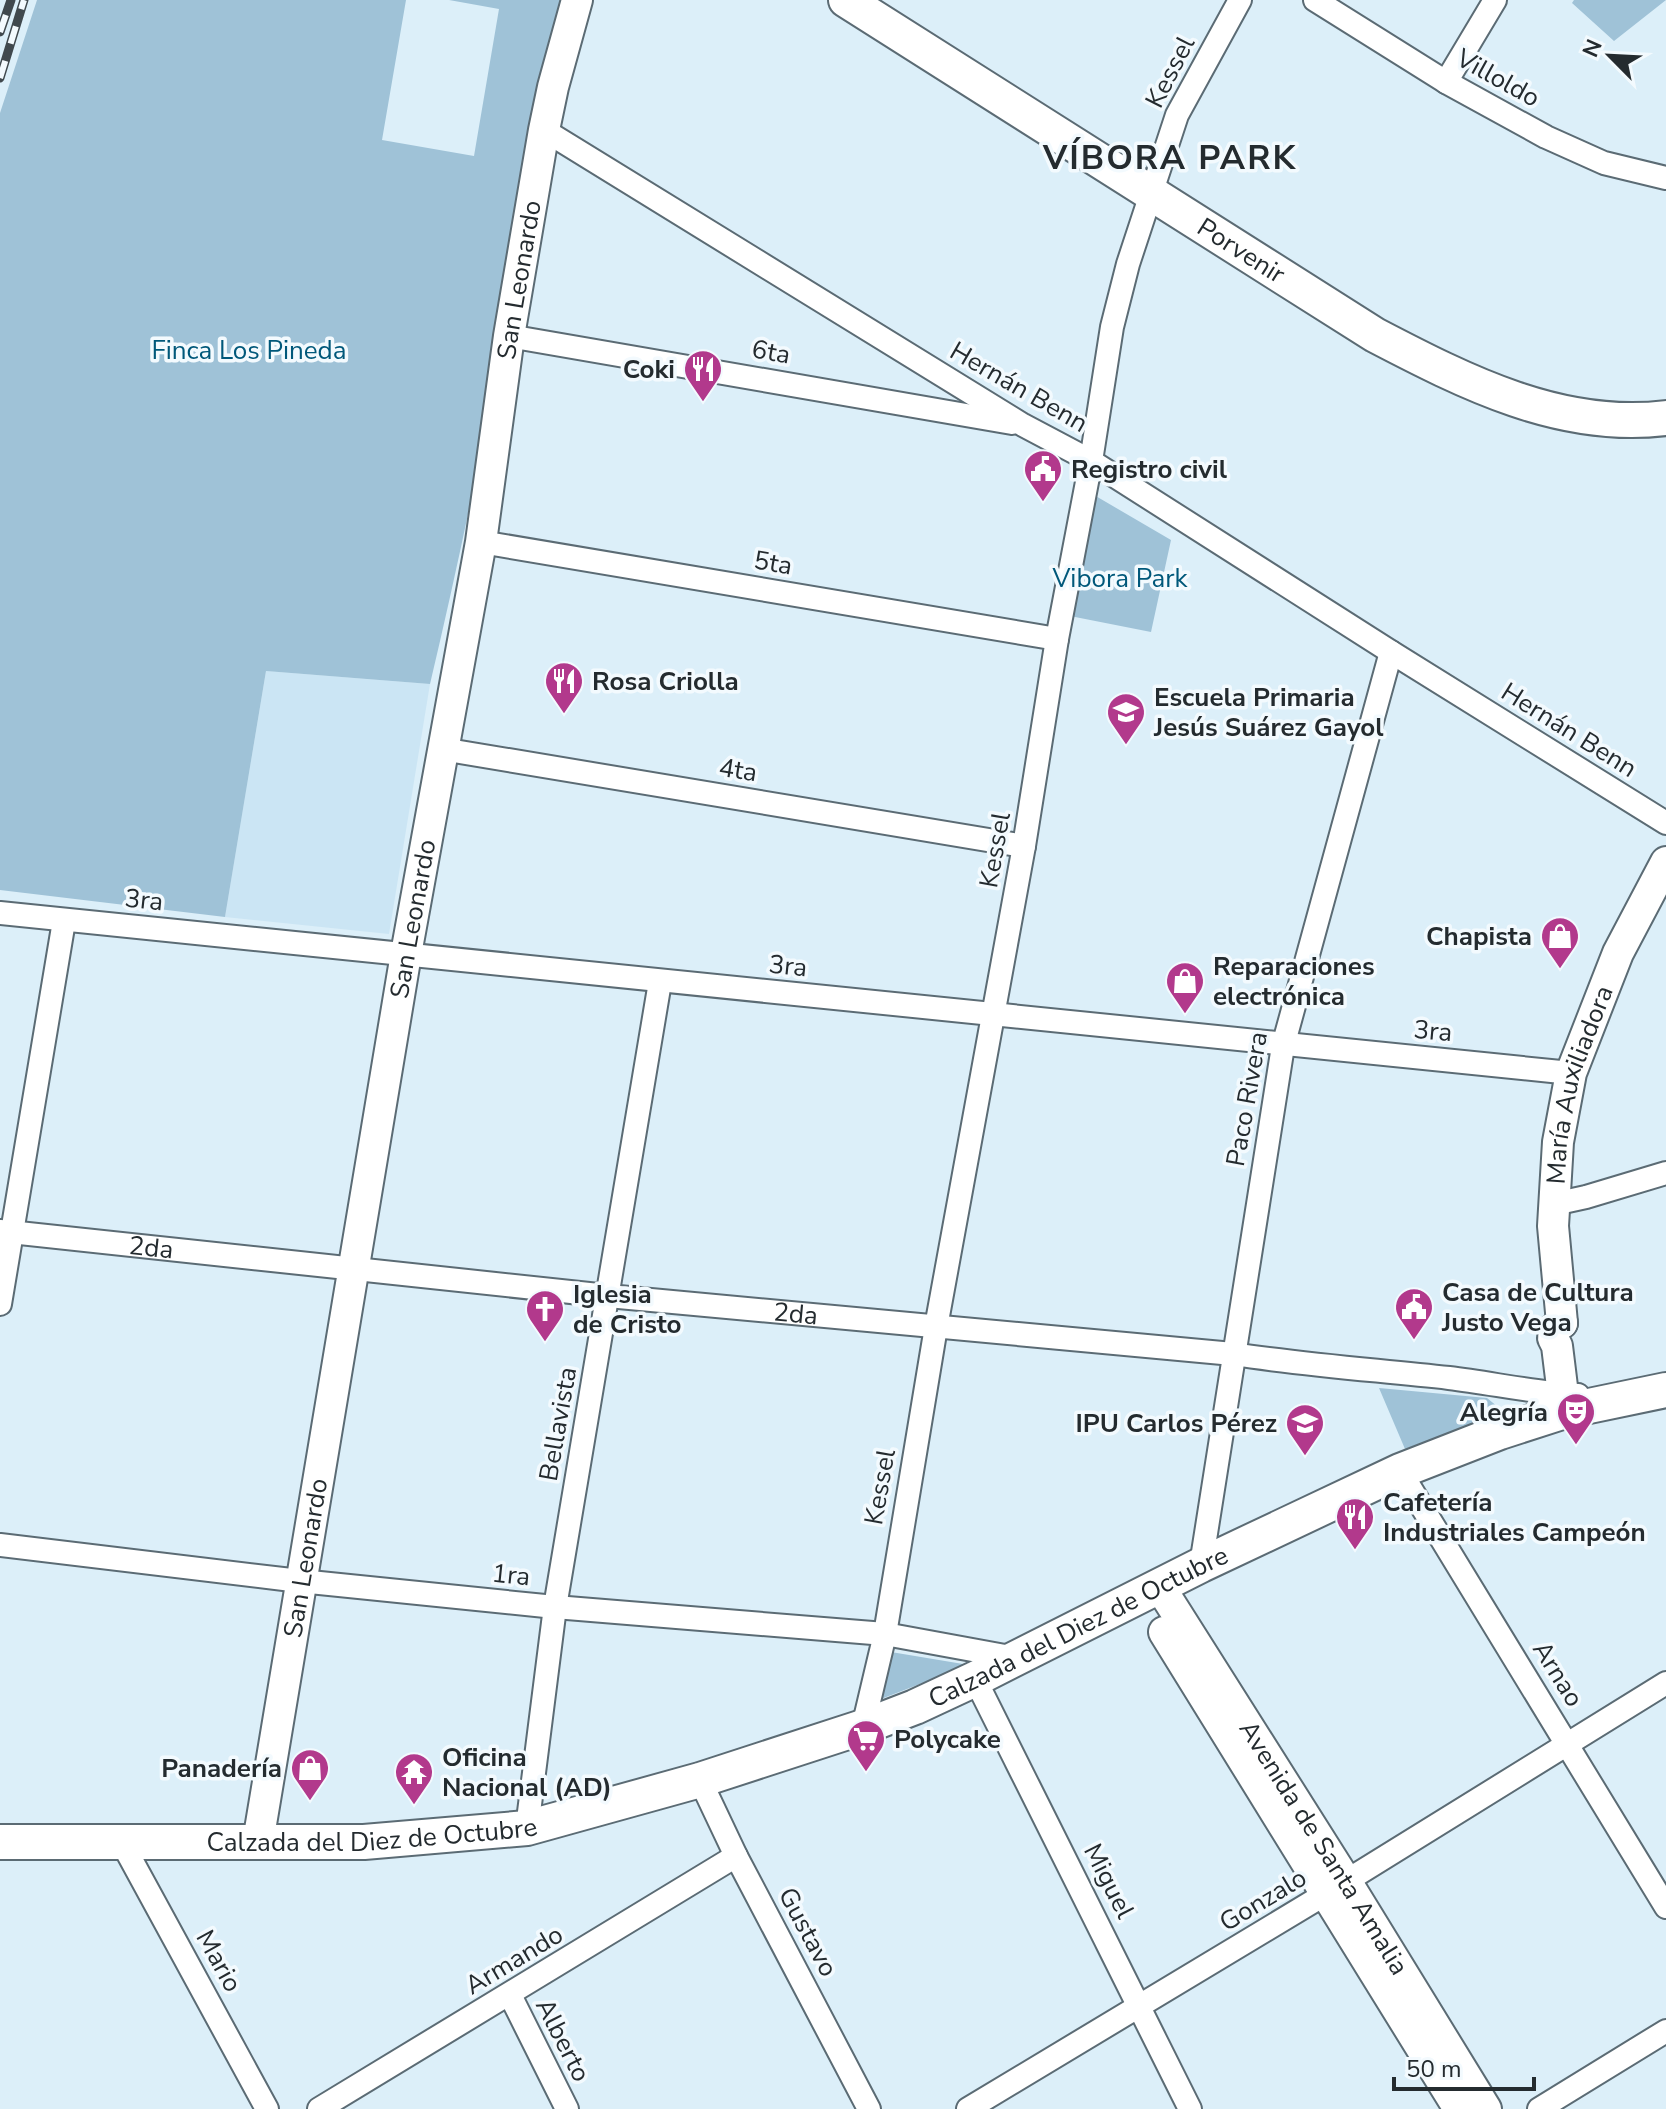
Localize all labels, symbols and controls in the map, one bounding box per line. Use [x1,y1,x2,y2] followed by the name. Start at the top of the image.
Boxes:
[1570,16,1650,96] north arrow
[1137,30,1203,114] street label: Kessel
[1576,35,1610,62] text: N
[1449,40,1546,115] street label: Villoldo
[1042,135,1297,181] district label: VÍBORA PARK
[489,197,549,362] street label: San Leonardo
[1191,209,1293,292] street label: Porvenir
[749,331,793,373] street label: 6ta
[151,333,347,368] park label: Finca Los Pineda
[944,333,1094,441] street label: Hernán Benn
[682,348,724,403] restaurant icon: Coki
[623,352,675,387] place label: Coki
[1022,448,1064,503] public building icon: Registro civil
[1071,452,1228,487] place label: Registro civil
[751,542,795,584] street label: 5ta
[1051,561,1189,596] park label: Vibora Park
[543,660,585,715] restaurant icon: Rosa Criolla
[592,664,739,699] place label: Rosa Criolla
[1494,674,1644,786] street label: Hernán Benn
[1153,680,1384,745] place label: Escuela Primaria Jesús Suárez Gayol
[1105,691,1147,746] school or university icon: Escuela Primaria Jesús Suárez Gayol
[716,750,760,790] street label: 4ta
[971,809,1019,891] street label: Kessel
[381,837,444,1001] street label: San Leonardo
[123,881,165,919] street label: 3ra
[1539,915,1581,970] shop icon: Chapista
[1426,919,1532,954] place label: Chapista
[767,947,809,985] street label: 3ra
[1213,949,1375,1014] place label: Reparaciones electrónica
[1164,960,1206,1015] shop icon: Reparaciones electrónica
[1538,980,1621,1185] street label: María Auxiliadora
[1412,1012,1454,1050] street label: 3ra
[1218,1029,1276,1169] street label: Paco Rivera
[127,1227,175,1267] street label: 2da
[1441,1275,1634,1340] place label: Casa de Cultura Justo Vega
[573,1277,682,1342] place label: Iglesia de Cristo
[1393,1286,1435,1341] public building icon: Casa de Cultura Justo Vega
[524,1288,566,1343] church icon: Iglesia de Cristo
[772,1294,820,1333] street label: 2da
[531,1364,585,1484] street label: Bellavista
[1555,1391,1597,1446] theatre icon: Alegría
[1460,1395,1548,1430] place label: Alegría
[1284,1402,1326,1457] school or university icon: IPU Carlos Pérez
[1075,1406,1277,1441] place label: IPU Carlos Pérez
[856,1446,904,1528] street label: Kessel
[275,1476,336,1640] street label: San Leonardo
[1383,1485,1646,1550] place label: Cafetería Industriales Campeón
[1334,1496,1376,1551] restaurant icon: Cafetería Industriales Campeón
[922,1537,1234,1716] street label: Calzada del Diez de Octubre
[490,1556,532,1594] street label: 1ra
[1524,1635,1592,1713] street label: Arnao
[1231,1714,1417,1982] street label: Avenida de Santa Amalia
[845,1718,887,1773] supermarket icon: Polycake
[894,1722,1001,1757] place label: Polycake
[442,1740,612,1805] place label: Oficina Nacional (AD)
[289,1747,331,1802] shop icon: Panadería
[161,1751,282,1786] place label: Panadería
[393,1751,435,1806] temple icon: Oficina Nacional (AD)
[207,1809,541,1860] street label: Calzada del Diez de Octubre
[1075,1838,1143,1925] street label: Miguel
[1213,1860,1313,1940] street label: Gonzalo
[770,1881,846,1983] street label: Gustavo
[458,1917,570,2003] street label: Armando
[188,1924,250,1998] street label: Mario
[527,1992,599,2088] street label: Alberto
[1394,2041,1534,2091] scale bar
[1406,2053,1462,2085] text: 50 m

